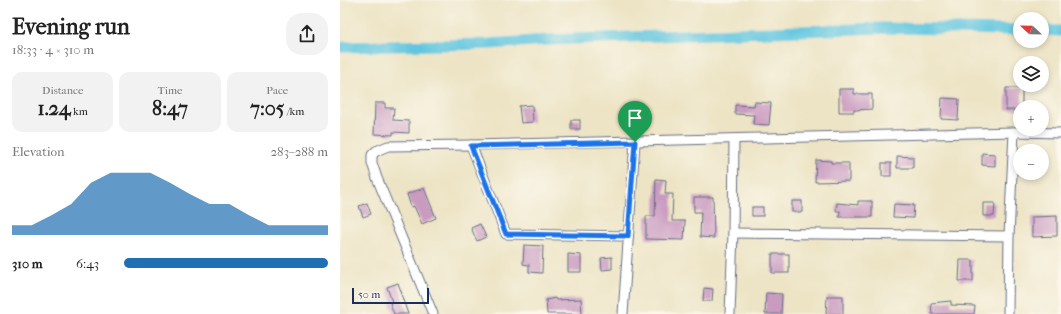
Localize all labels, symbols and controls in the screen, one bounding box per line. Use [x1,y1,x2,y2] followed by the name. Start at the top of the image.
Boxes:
[1013,12,1049,48] north arrow
[1013,12,1049,180] map controls
[286,13,328,55] button: share
[12,14,130,40] text: Evening run
[12,42,94,57] text: 18:33 · 4 × 310 m
[1013,56,1049,92] button: layers
[42,84,83,97] text: Distance
[157,84,182,97] text: Time
[266,84,288,97] text: Pace
[38,97,71,120] text: 1.24
[152,97,188,120] text: 8:47
[250,97,284,120] text: 7:05
[1013,100,1049,136] button: +
[618,101,652,142] pin
[71,105,88,118] text: km
[284,105,304,118] text: /km
[624,107,646,129] icon: arrive
[12,144,65,159] text: Elevation
[270,144,328,159] text: 283–288 m
[1013,144,1049,180] button: −
[12,256,43,271] text: 310 m
[76,256,99,271] text: 6:43
[352,286,429,305] scale bar
[358,288,380,301] text: 50 m

